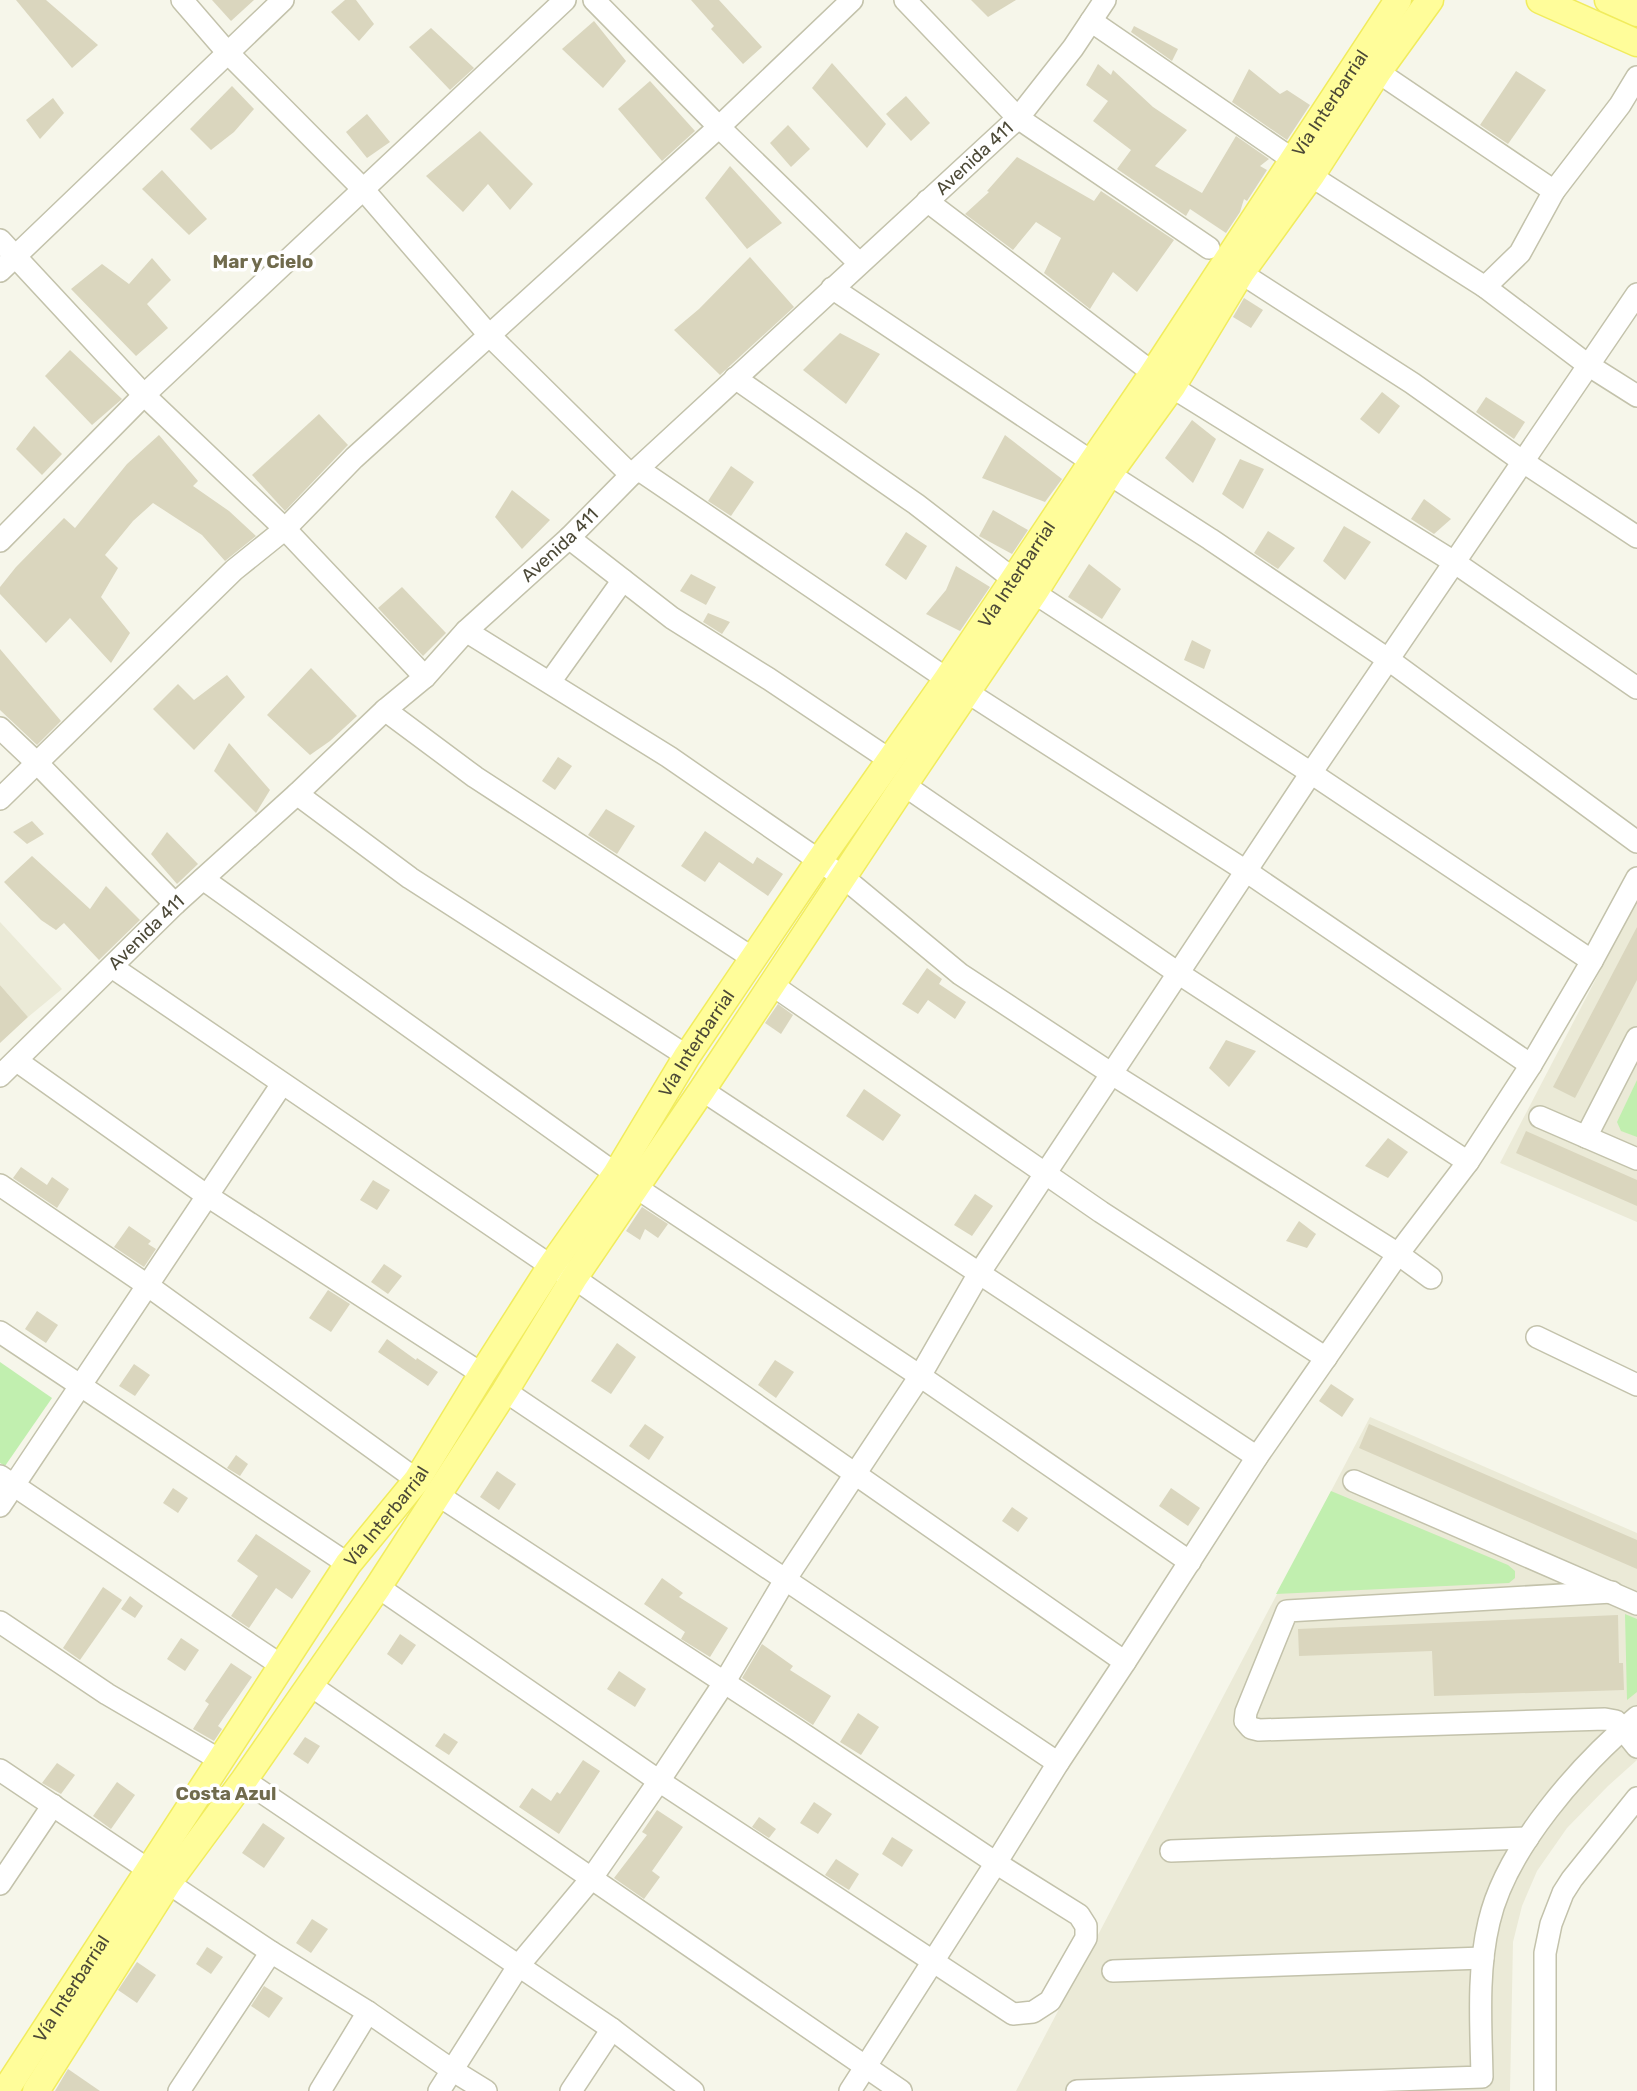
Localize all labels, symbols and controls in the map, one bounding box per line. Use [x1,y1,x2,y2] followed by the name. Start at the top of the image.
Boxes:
[1287,46,1373,161] street label: Vía Interbarrial
[931,117,1018,200] street label: Avenida 411
[213,250,313,273] district label: Mar y Cielo
[517,504,603,587] street label: Avenida 411
[973,517,1060,632] street label: Vía Interbarrial
[104,890,189,974] street label: Avenida 411
[654,986,739,1101] street label: Vía Interbarrial
[339,1462,434,1571] street label: Vía Interbarrial
[176,1782,276,1805] district label: Costa Azul
[29,1931,114,2046] street label: Vía Interbarrial

